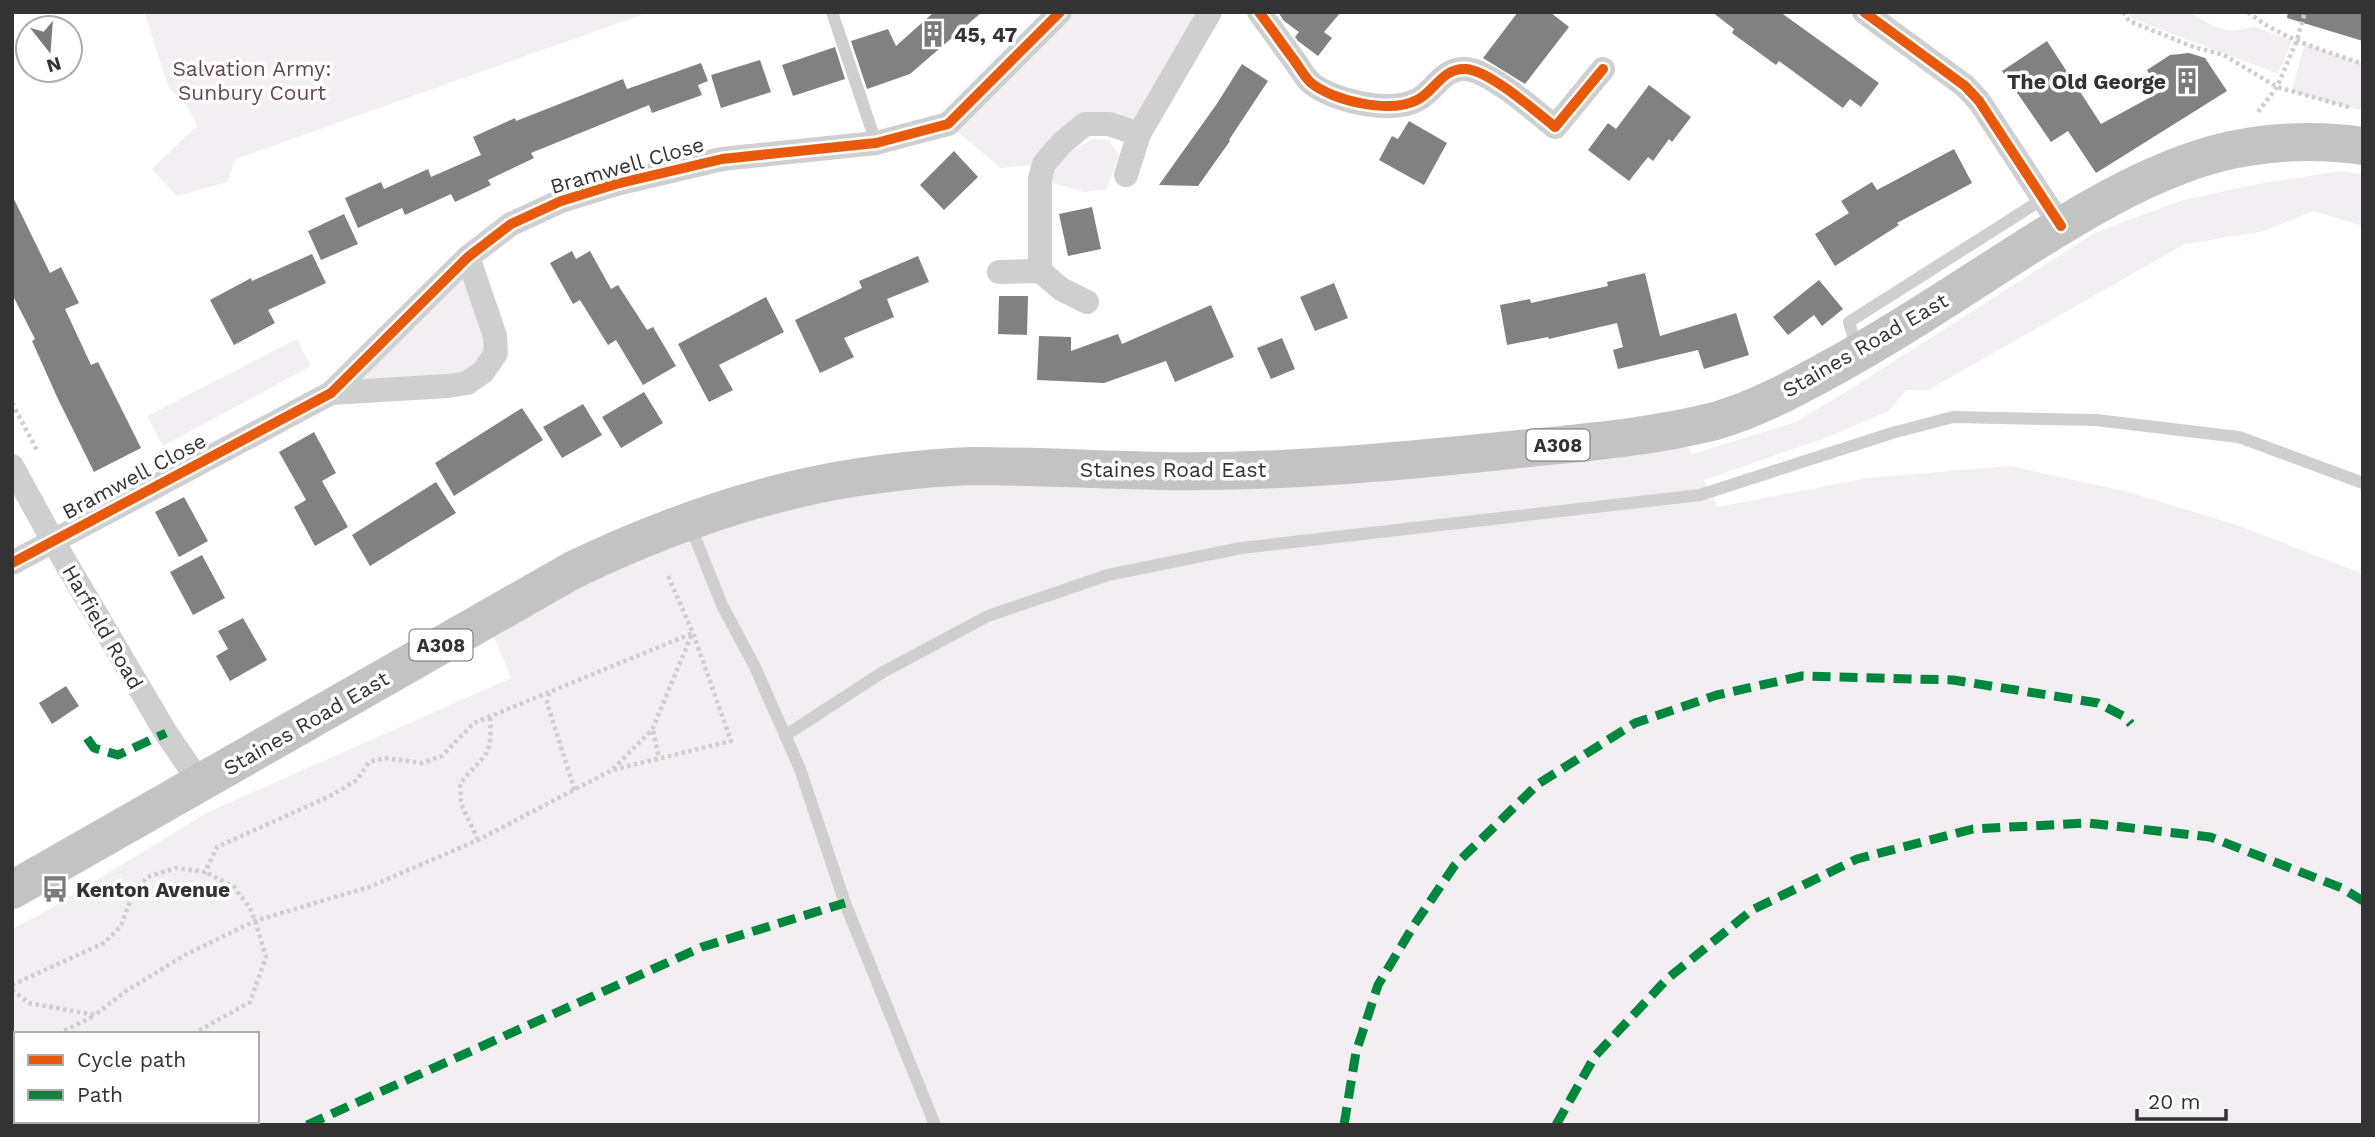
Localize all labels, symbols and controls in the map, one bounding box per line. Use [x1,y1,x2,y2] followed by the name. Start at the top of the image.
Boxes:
[14,14,84,84] north arrow
[918,19,948,49] building icon: 45, 47
[954,22,1017,47] place label: 45, 47
[44,52,64,78] text: N
[173,56,331,105] park label: Salvation Army: Sunbury Court
[2172,66,2202,96] building icon: The Old George
[2007,69,2166,94] place label: The Old George
[547,131,707,199] street label: Bramwell Close
[1778,287,1952,402] street label: Staines Road East
[58,428,210,524] street label: Bramwell Close
[1526,430,1590,460] road number: A308
[1080,457,1267,482] street label: Staines Road East
[57,560,149,694] street label: Harfield Road
[410,630,472,660] road number: A308
[219,665,393,780] street label: Staines Road East
[40,874,70,904] bus stop icon: Kenton Avenue
[76,877,230,902] place label: Kenton Avenue
[14,1032,259,1123] legend
[77,1047,186,1072] text: Cycle path
[2137,1078,2226,1122] scale bar
[77,1082,123,1107] text: Path
[2148,1089,2200,1114] text: 20 m

